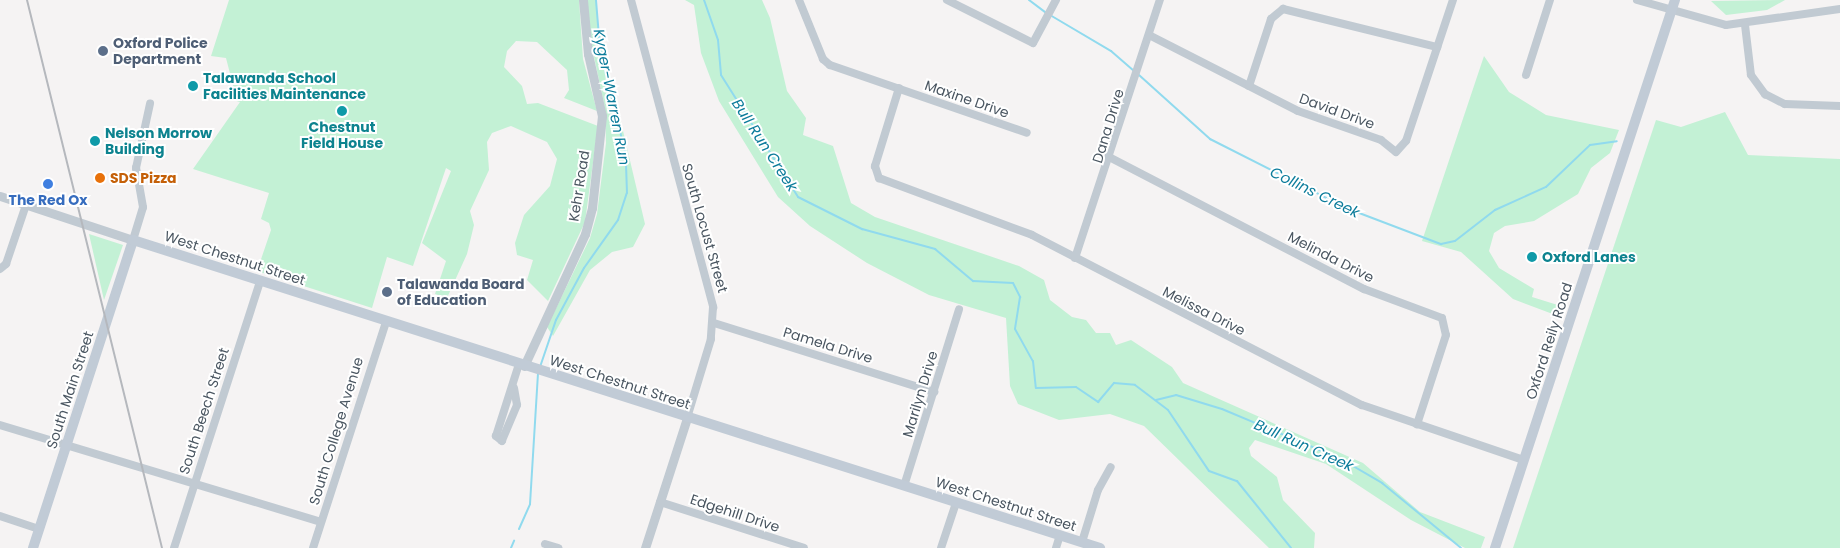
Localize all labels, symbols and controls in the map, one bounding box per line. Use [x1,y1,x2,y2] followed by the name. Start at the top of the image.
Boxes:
[590,27,634,167] water label: Kyger-Warren Run
[113,35,208,68] place label: Oxford Police Department
[97,45,109,57] marker: Oxford Police Department
[203,70,366,102] place label: Talawanda School Facilities Maintenance
[923,77,1011,121] street label: Maxine Drive
[187,80,199,92] marker: Talawanda School Facilities Maintenance
[1089,87,1127,165] street label: Dana Drive
[1297,90,1377,132] street label: David Drive
[728,95,802,195] water label: Bull Run Creek
[336,105,348,117] marker: Chestnut Field House
[301,119,383,152] place label: Chestnut Field House
[105,125,212,158] place label: Nelson Morrow Building
[89,135,101,147] marker: Nelson Morrow Building
[565,149,593,223] street label: Kehr Road
[679,162,731,294] street label: South Locust Street
[1267,163,1363,221] water label: Collins Creek
[110,170,177,186] place label: SDS Pizza
[94,172,106,184] marker: SDS Pizza
[42,178,54,190] marker: The Red Ox
[9,192,87,208] place label: The Red Ox
[162,227,308,289] street label: West Chestnut Street
[1285,228,1377,286] street label: Melinda Drive
[1542,249,1636,265] place label: Oxford Lanes
[1526,251,1538,263] marker: Oxford Lanes
[397,276,525,308] place label: Talawanda Board of Education
[1522,280,1576,402] street label: Oxford Reily Road
[1160,283,1248,339] street label: Melissa Drive
[381,286,393,298] marker: Talawanda Board of Education
[781,323,875,367] street label: Pamela Drive
[43,329,97,451] street label: South Main Street
[176,346,232,476] street label: South Beech Street
[899,349,941,439] street label: Marilyn Drive
[547,351,693,413] street label: West Chestnut Street
[305,355,367,507] street label: South College Avenue
[1251,415,1357,475] water label: Bull Run Creek
[933,473,1079,535] street label: West Chestnut Street
[688,491,782,535] street label: Edgehill Drive

